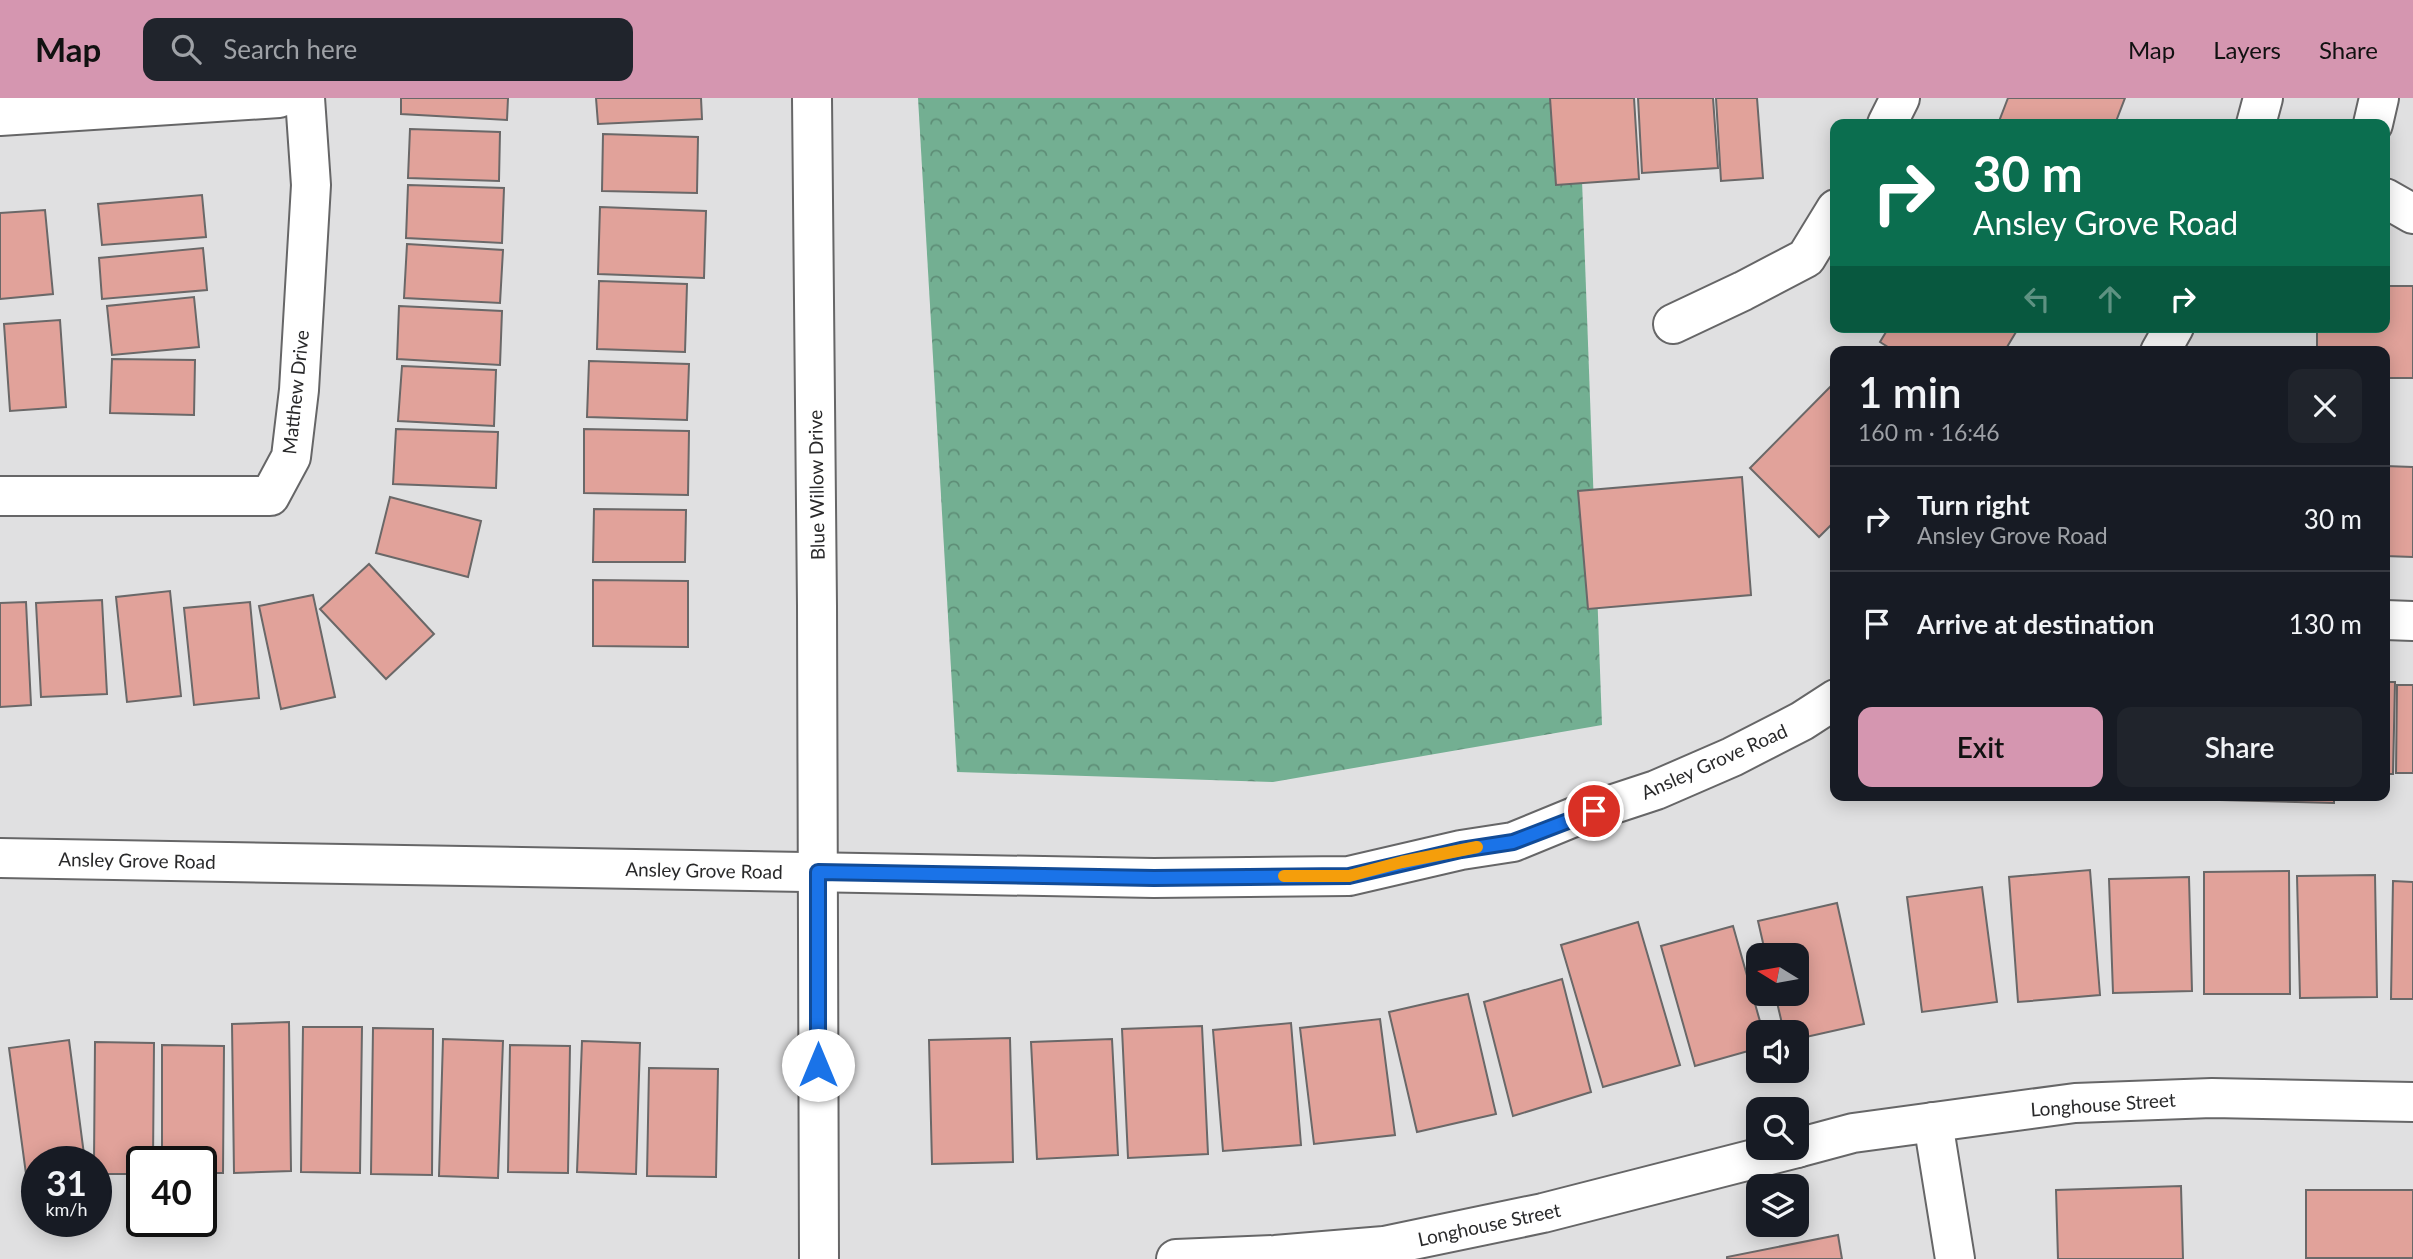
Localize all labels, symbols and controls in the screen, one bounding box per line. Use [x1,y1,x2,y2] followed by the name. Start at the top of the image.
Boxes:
[143,18,633,81] search box
[35,29,101,69] text: Map
[167,30,205,68] icon: search
[223,33,357,65] text: Search here
[2128,35,2175,64] text: Map
[2213,35,2281,64] text: Layers
[2319,35,2378,64] text: Share
[1973,144,2083,202] text: 30 m
[1858,147,1949,238] icon: right
[1973,203,2238,242] text: Ansley Grove Road
[2018,280,2056,318] icon: left
[2091,280,2129,318] icon: ahead
[2164,280,2202,318] icon: right
[277,329,313,455] street label: Matthew Drive
[1858,367,1962,417] text: 1 min
[2288,369,2362,443] button: close
[803,410,829,560] street label: Blue Willow Drive
[1858,418,2000,446] text: 160 m · 16:46
[1917,489,2030,521] text: Turn right
[1858,500,1896,538] icon: right
[2304,503,2362,535] text: 30 m
[1917,521,2108,549] text: Ansley Grove Road
[1858,605,1896,643] icon: arrive
[1917,608,2154,640] text: Arrive at destination
[2289,608,2362,640] text: 130 m
[1858,707,2103,787] button: Exit
[2117,707,2362,787] button: Share
[1637,718,1791,804] street label: Ansley Grove Road
[1564,781,1624,841] pin
[1575,792,1613,830] icon: arrive
[58,847,216,873] street label: Ansley Grove Road
[625,857,783,883] street label: Ansley Grove Road
[1746,943,1810,1006] north arrow
[1746,943,1809,1237] map controls
[1746,1020,1809,1083] button: sound
[781,1028,855,1102] position arrow
[2030,1087,2177,1121] street label: Longhouse Street
[1746,1097,1809,1160] button: search
[126,1146,217,1237] speed limit sign: 40
[46,1161,87,1203] text: 31
[1746,1174,1809,1237] button: layers
[45,1198,88,1220] text: km/h
[1415,1198,1563,1250] street label: Longhouse Street

